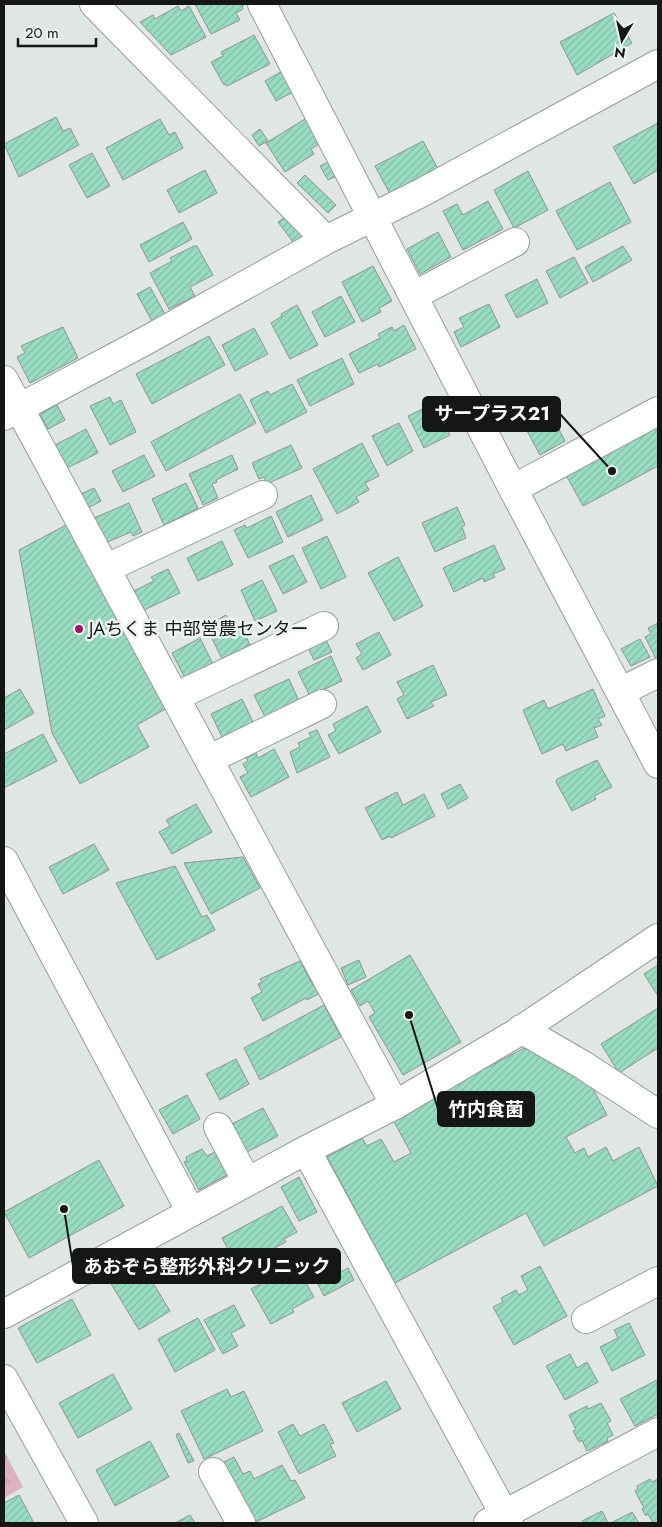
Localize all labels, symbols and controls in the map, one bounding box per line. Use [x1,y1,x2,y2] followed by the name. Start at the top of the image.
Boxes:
[18,15,95,47] scale bar
[597,15,647,65] north arrow
[25,22,59,44] text: 20 m
[613,42,627,64] text: N
[423,397,560,431] callout: サープラス21
[434,400,550,427] text: サープラス21
[87,616,309,642] place label: JAちくま 中部営農センター
[73,623,85,635] marker: JAちくま 中部営農センター
[438,1092,534,1126] callout: 竹内食菌
[448,1096,524,1123] text: 竹内食菌
[73,1249,340,1283] callout: あおぞら整形外科クリニック
[83,1253,331,1280] text: あおぞら整形外科クリニック

